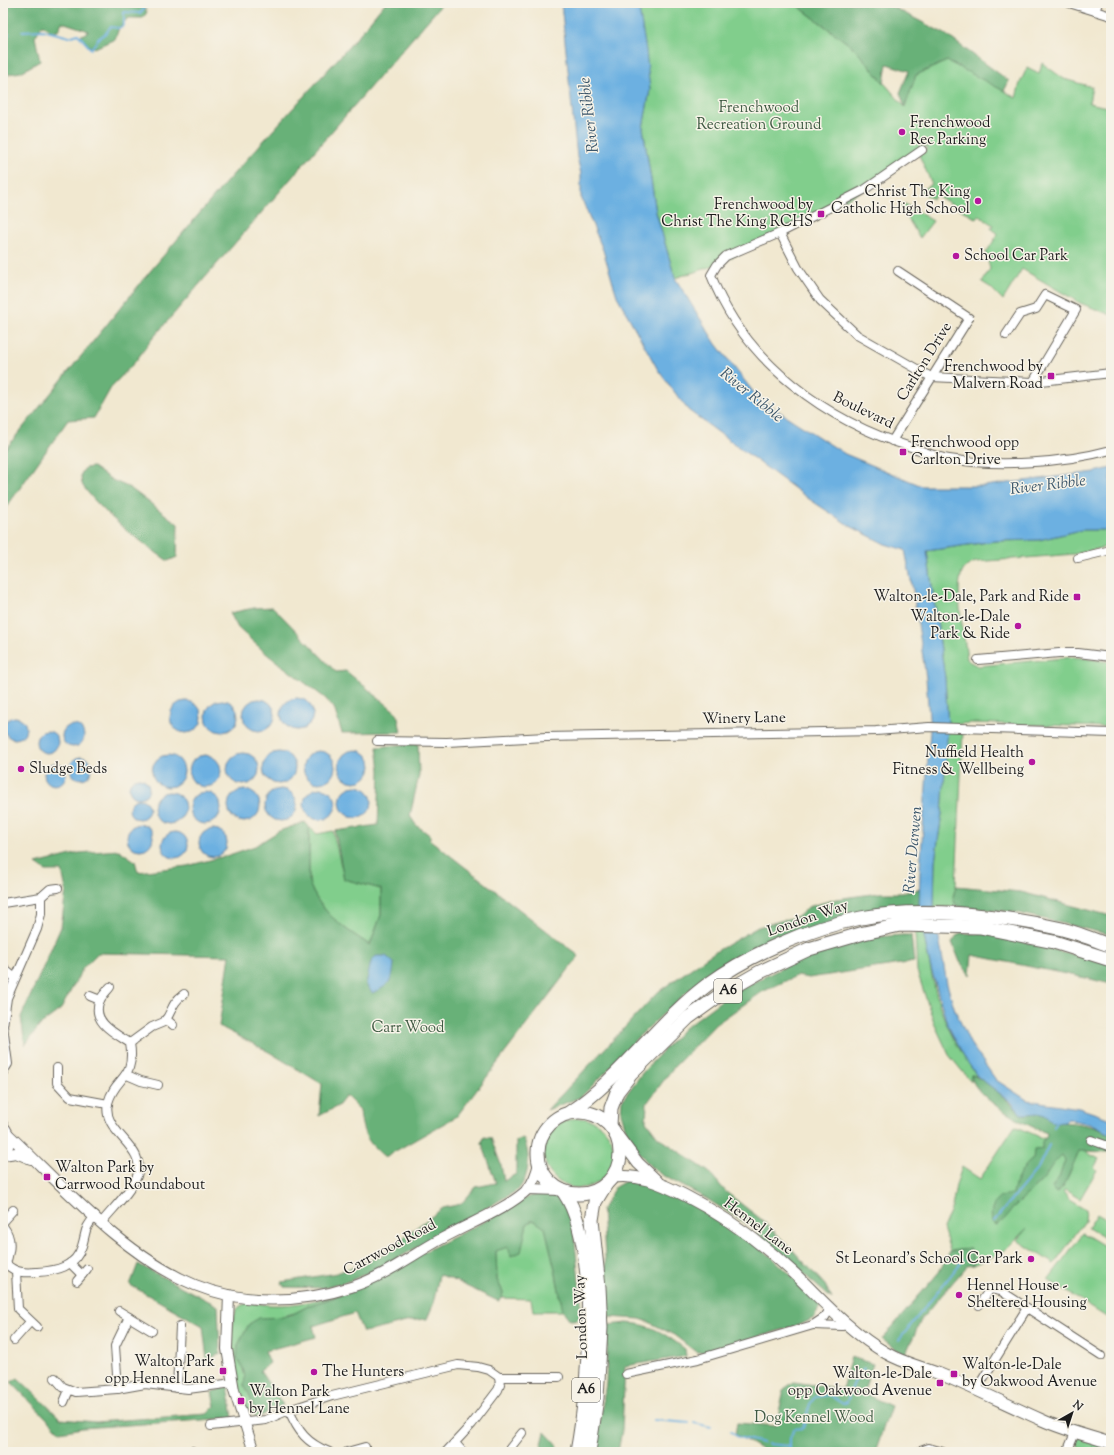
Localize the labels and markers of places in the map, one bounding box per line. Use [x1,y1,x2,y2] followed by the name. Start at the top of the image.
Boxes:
[910,113,991,151] place label: Frenchwood Rec Parking
[897,127,907,137] marker: Frenchwood Rec Parking
[831,182,970,220] place label: Christ The King Catholic High School
[661,195,814,233] place label: Frenchwood by Christ The King RCHS
[973,196,983,206] marker: Christ The King Catholic High School
[816,209,826,219] marker: Frenchwood by Christ The King RCHS
[964,246,1068,267] place label: School Car Park
[951,251,961,261] marker: School Car Park
[944,357,1044,395] place label: Frenchwood by Malvern Road
[1046,371,1056,381] marker: Frenchwood by Malvern Road
[911,433,1019,471] place label: Frenchwood opp Carlton Drive
[898,447,908,457] marker: Frenchwood opp Carlton Drive
[873,587,1069,608] place label: Walton-le-Dale, Park and Ride
[1072,592,1082,602] marker: Walton-le-Dale, Park and Ride
[910,607,1010,645] place label: Walton-le-Dale Park & Ride
[1013,621,1023,631] marker: Walton-le-Dale Park & Ride
[892,743,1024,781] place label: Nuffield Health Fitness & Wellbeing
[1027,757,1037,767] marker: Nuffield Health Fitness & Wellbeing
[29,759,107,780] place label: Sludge Beds
[16,764,26,774] marker: Sludge Beds
[55,1158,205,1196] place label: Walton Park by Carrwood Roundabout
[42,1172,52,1182] marker: Walton Park by Carrwood Roundabout
[835,1249,1023,1270] place label: St Leonard's School Car Park
[1026,1254,1036,1264] marker: St Leonard's School Car Park
[967,1276,1087,1314] place label: Hennel House - Sheltered Housing
[954,1290,964,1300] marker: Hennel House - Sheltered Housing
[105,1352,215,1390] place label: Walton Park opp Hennel Lane
[962,1355,1097,1393] place label: Walton-le-Dale by Oakwood Avenue
[322,1362,404,1383] place label: The Hunters
[788,1364,932,1402] place label: Walton-le-Dale opp Oakwood Avenue
[218,1366,228,1376] marker: Walton Park opp Hennel Lane
[309,1367,319,1377] marker: The Hunters
[949,1369,959,1379] marker: Walton-le-Dale by Oakwood Avenue
[935,1378,945,1388] marker: Walton-le-Dale opp Oakwood Avenue
[249,1382,350,1420] place label: Walton Park by Hennel Lane
[236,1396,246,1406] marker: Walton Park by Hennel Lane

